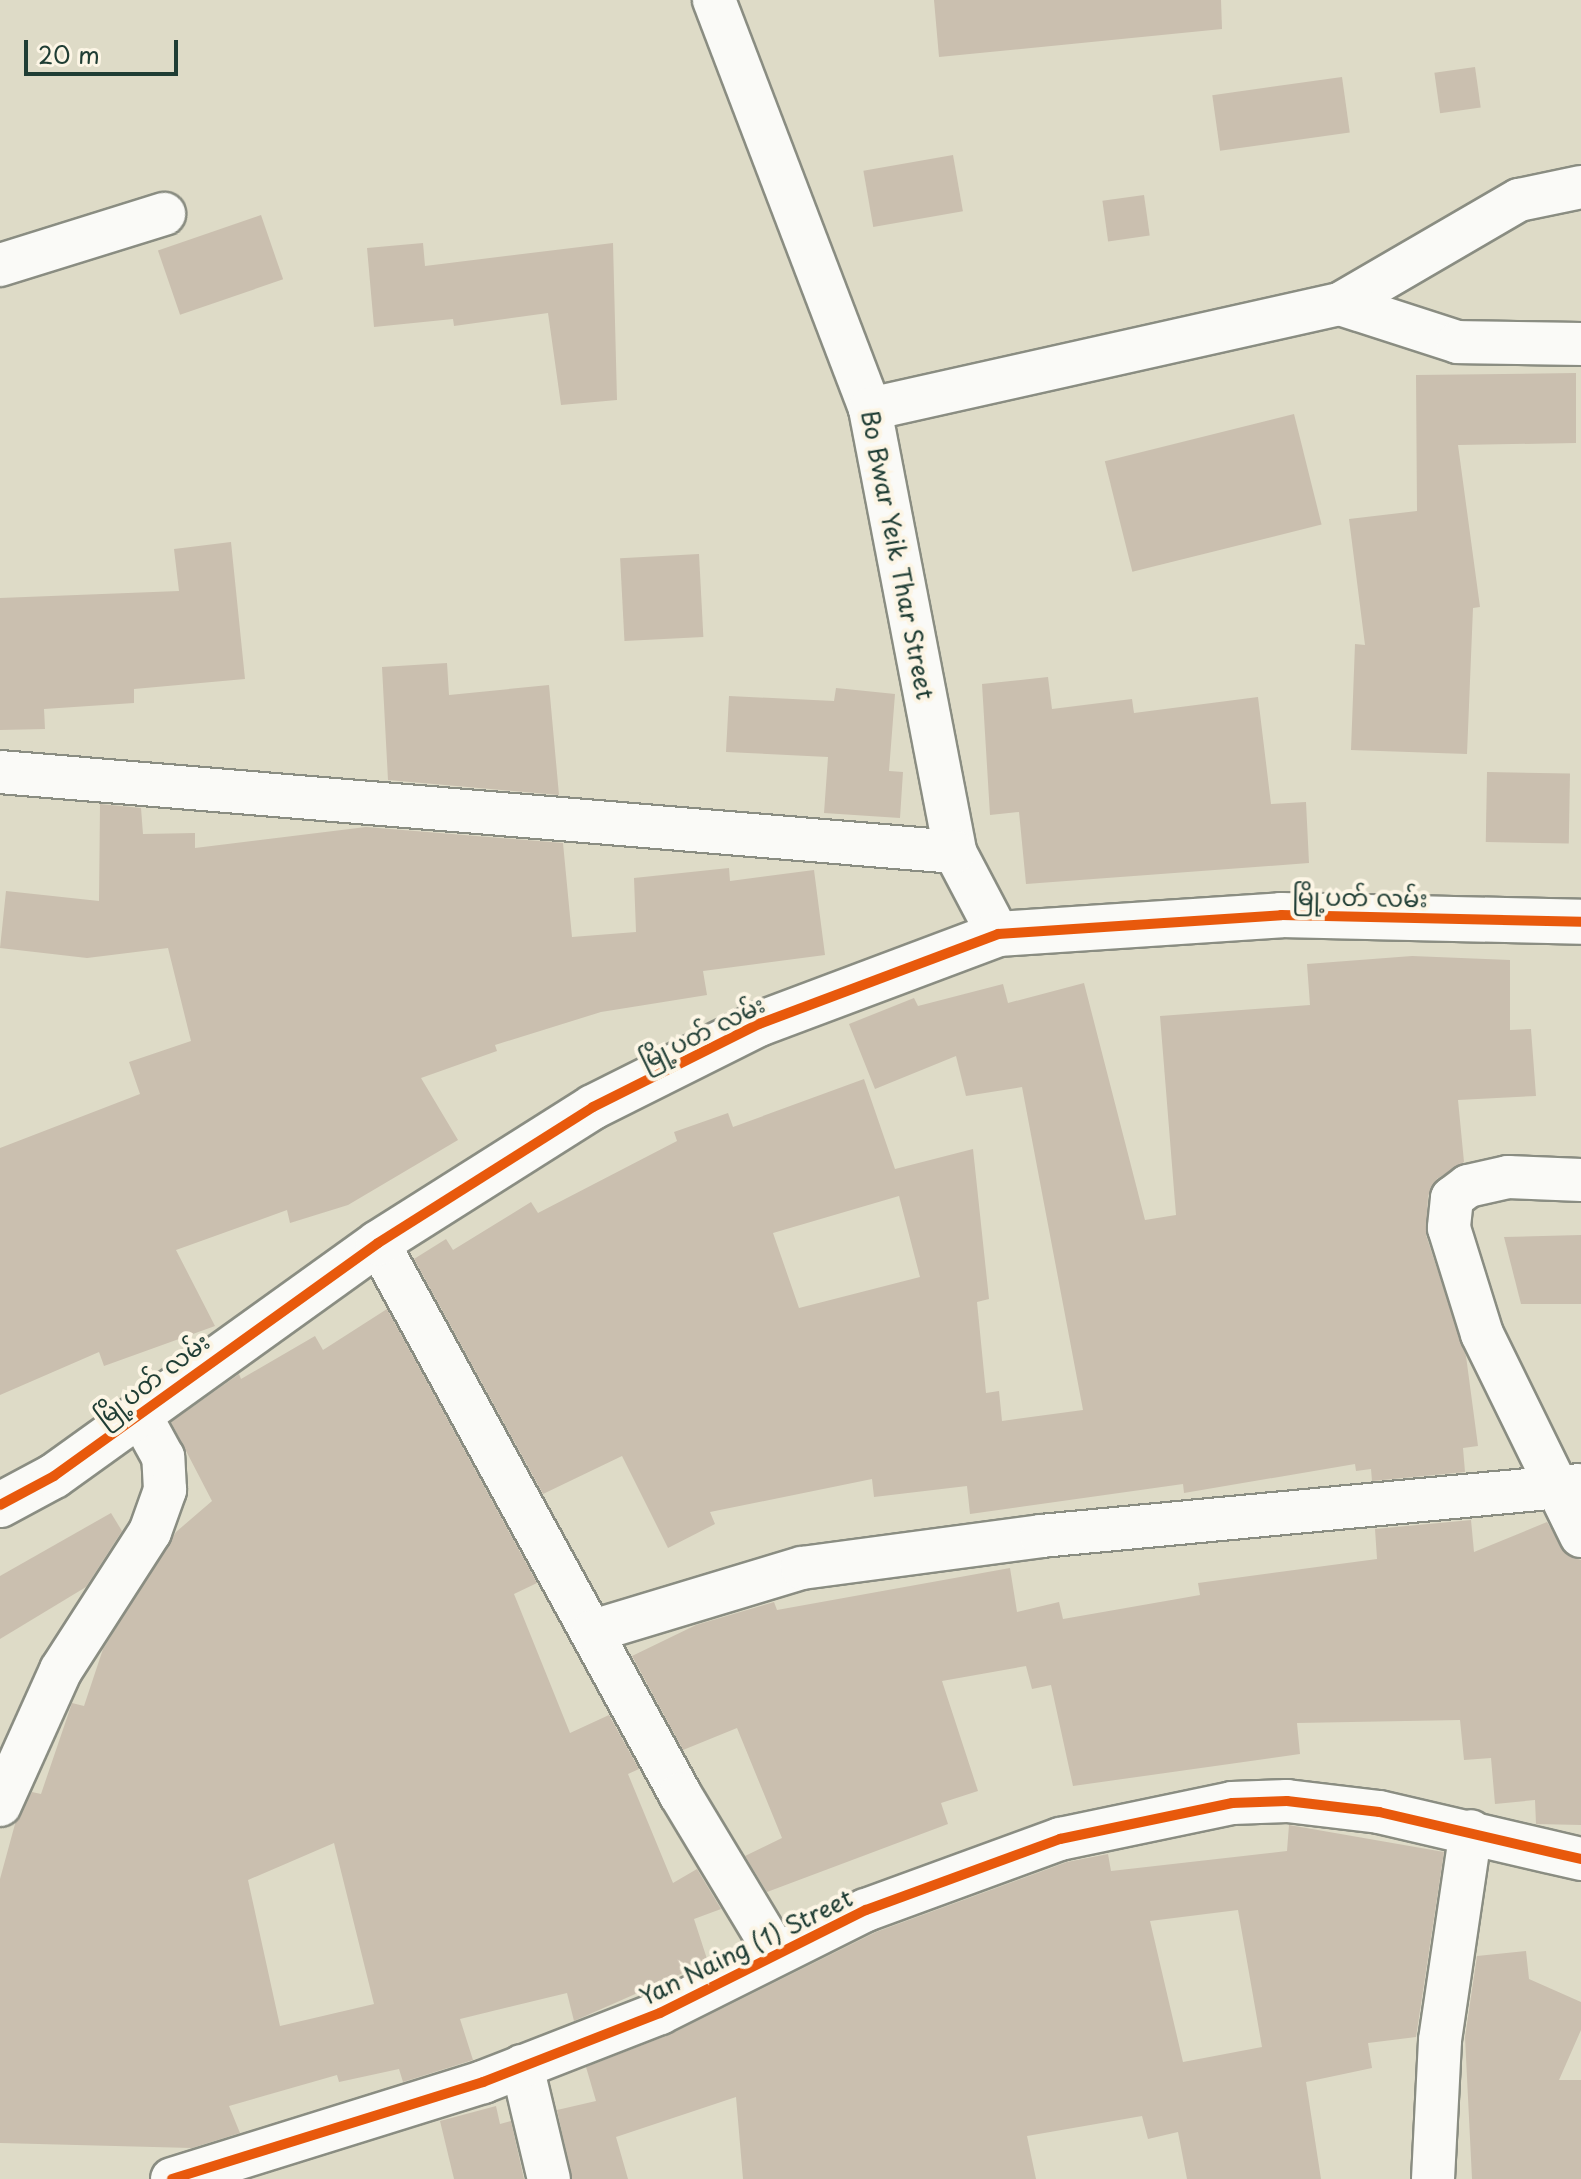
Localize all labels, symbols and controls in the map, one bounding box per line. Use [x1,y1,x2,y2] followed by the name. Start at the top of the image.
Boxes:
[28,24,182,74] scale bar
[38,36,100,72] text: 20 m
[856,408,940,702] street label: Bo Bwar Yeik Thar Street
[1292,881,1428,913] street label: မြို့ပတ် လမ်း
[635,989,769,1075] street label: မြို့ပတ် လမ်း
[89,1327,215,1431] street label: မြို့ပတ် လမ်း
[634,1883,858,2011] street label: Yan Naing (1) Street

